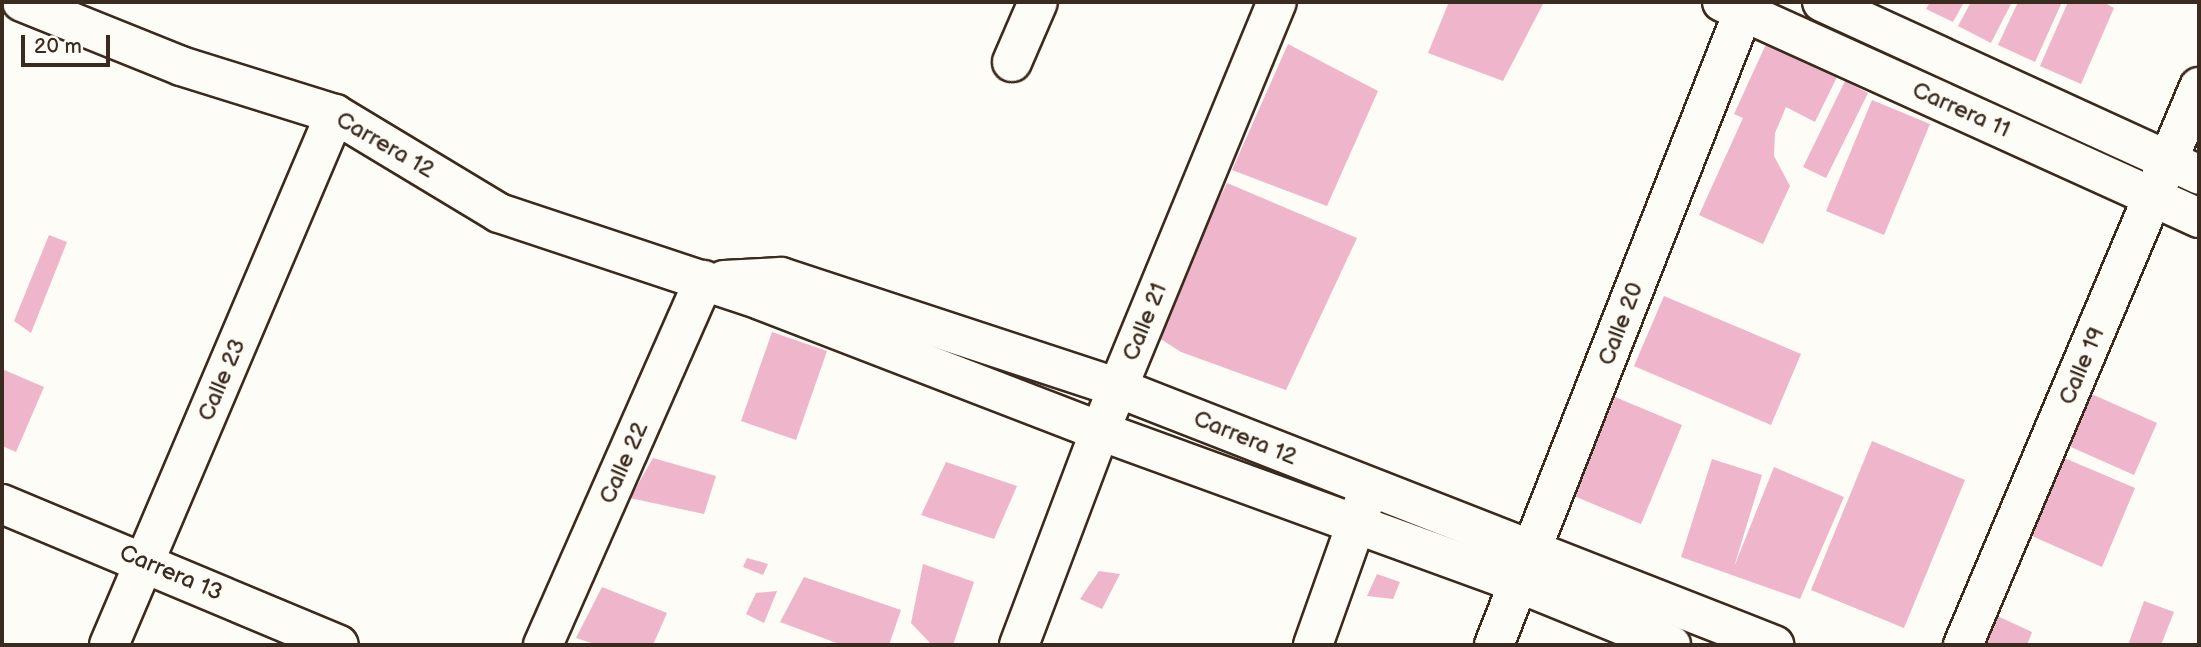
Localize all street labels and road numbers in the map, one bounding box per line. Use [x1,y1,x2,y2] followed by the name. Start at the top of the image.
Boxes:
[1908,76,2014,144] street label: Carrera 11
[331,106,439,184] street label: Carrera 12
[1117,279,1173,365] street label: Calle 21
[1593,279,1649,369] street label: Calle 20
[2053,323,2111,409] street label: Calle 19
[192,335,252,425] street label: Calle 23
[1189,405,1301,471] street label: Carrera 12
[594,418,654,508] street label: Calle 22
[115,539,227,607] street label: Carrera 13

